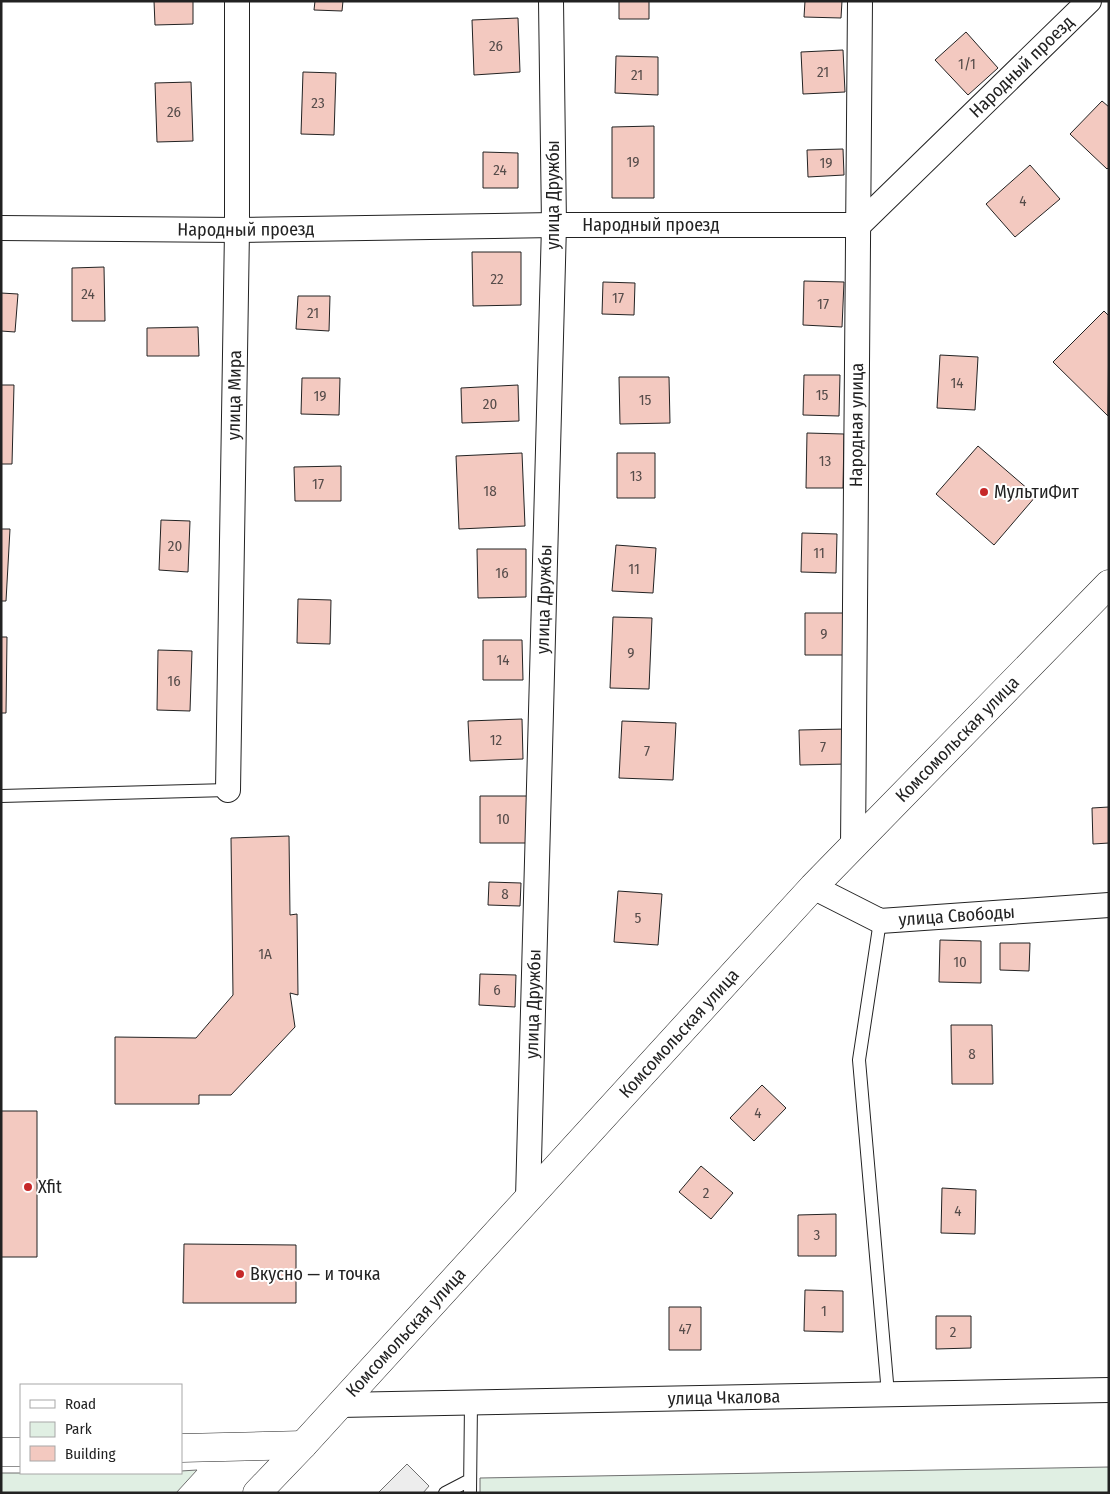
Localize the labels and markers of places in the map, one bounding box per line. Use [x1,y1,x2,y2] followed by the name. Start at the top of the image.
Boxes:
[994,481,1080,503] place label: МультиФит
[978,486,990,498] marker: МультиФит
[38,1176,62,1198] place label: Xfit
[22,1181,34,1193] marker: Xfit
[250,1263,381,1285] place label: Вкусно — и точка
[234,1268,246,1280] marker: Вкусно — и точка

